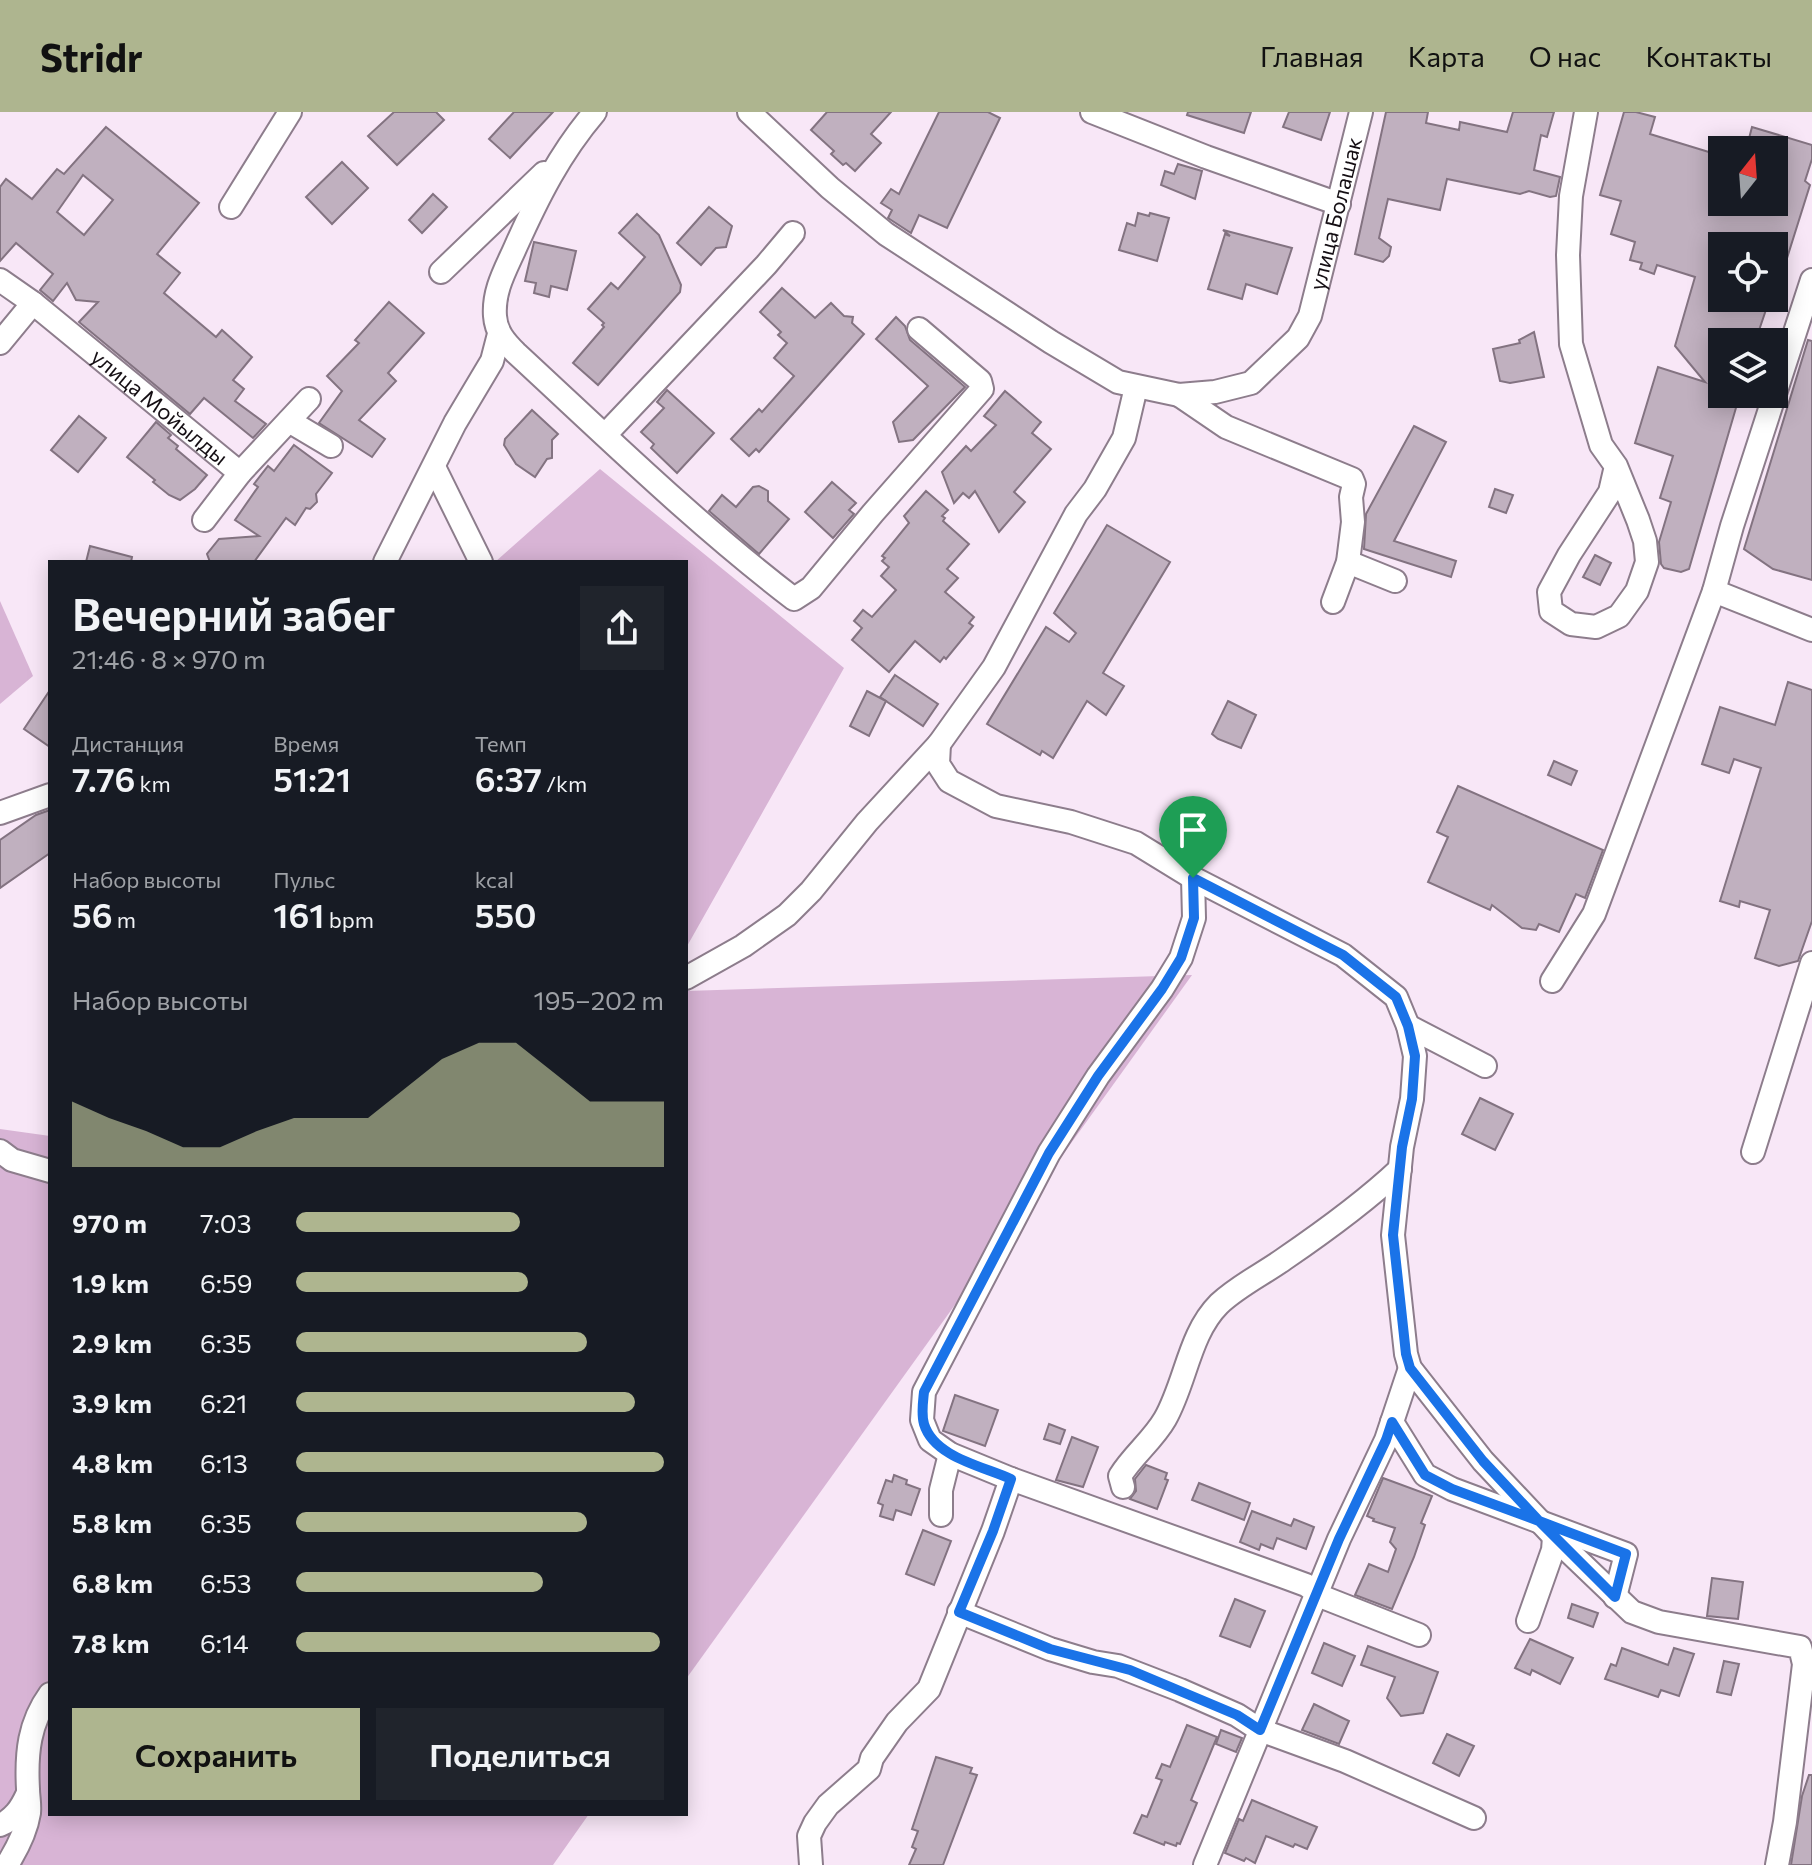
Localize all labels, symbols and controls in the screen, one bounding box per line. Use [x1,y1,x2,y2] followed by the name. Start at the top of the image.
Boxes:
[40,33,143,80] text: Stridr
[1260,39,1364,73] text: Главная
[1408,39,1485,73] text: Карта
[1529,39,1601,73] text: О нас
[1645,39,1772,73] text: Контакты
[1303,134,1367,293] street label: улица Болашак
[1708,136,1788,216] north arrow
[1708,136,1788,408] map controls
[1708,232,1788,312] button: locate
[1708,328,1788,408] button: layers
[86,343,234,471] street label: улица Мойылды
[72,586,395,640] text: Вечерний забег
[580,586,664,670] button: share
[72,643,266,674] text: 21:46 · 8 × 970 m
[72,730,184,757] text: Дистанция
[273,730,339,757] text: Время
[475,730,527,757] text: Темп
[72,757,135,799] text: 7.76
[273,757,351,799] text: 51:21
[475,757,542,799] text: 6:37
[135,770,171,797] text: km
[542,770,587,797] text: /km
[1159,796,1227,878] pin
[1171,808,1215,852] icon: arrive
[72,866,221,893] text: Набор высоты
[273,866,335,893] text: Пульс
[475,866,514,893] text: kcal
[72,893,113,935] text: 56
[273,893,324,935] text: 161
[475,893,537,935] text: 550
[113,906,136,933] text: m
[324,906,374,933] text: bpm
[72,984,248,1015] text: Набор высоты
[534,984,664,1015] text: 195–202 m
[72,1207,147,1238] text: 970 m
[200,1207,252,1238] text: 7:03
[72,1267,149,1298] text: 1.9 km
[200,1267,253,1298] text: 6:59
[72,1327,152,1358] text: 2.9 km
[200,1327,252,1358] text: 6:35
[72,1387,152,1418] text: 3.9 km
[200,1387,247,1418] text: 6:21
[72,1447,153,1478] text: 4.8 km
[200,1447,248,1478] text: 6:13
[72,1507,152,1538] text: 5.8 km
[200,1507,252,1538] text: 6:35
[72,1567,153,1598] text: 6.8 km
[200,1567,252,1598] text: 6:53
[72,1627,149,1658] text: 7.8 km
[200,1627,249,1658] text: 6:14
[72,1708,360,1800] button: Сохранить
[376,1708,664,1800] button: Поделиться

